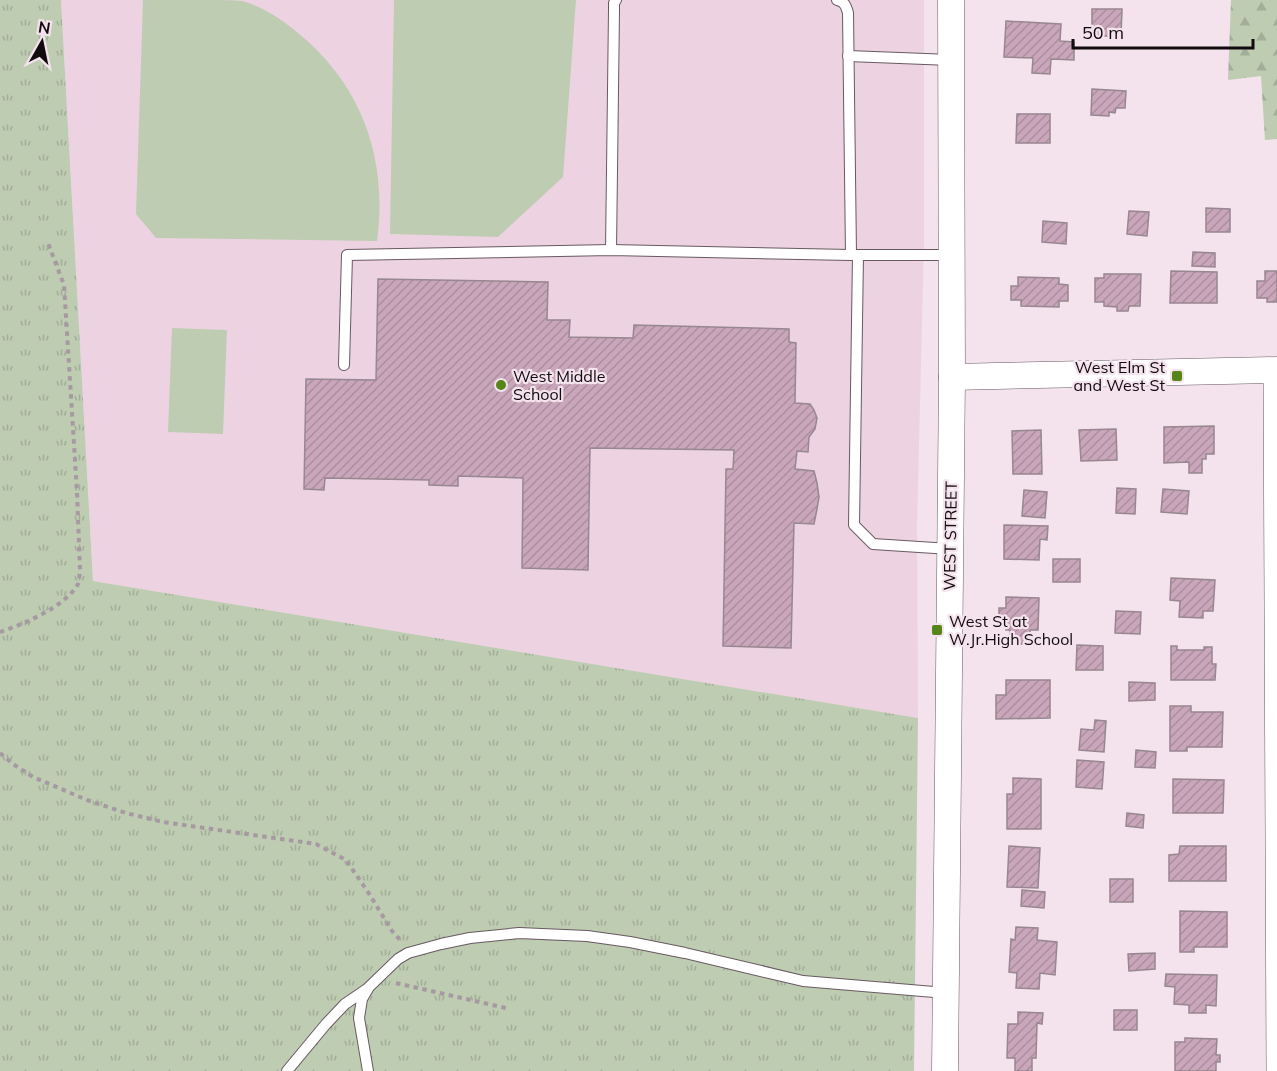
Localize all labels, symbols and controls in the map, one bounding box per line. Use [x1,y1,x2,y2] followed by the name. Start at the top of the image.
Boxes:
[12,12,72,72] north arrow
[1073,12,1253,50] scale bar
[37,16,52,38] text: N
[1082,21,1124,44] text: 50 m
[1074,357,1165,395] place label: West Elm St and West St
[513,366,605,404] place label: West Middle School
[1170,369,1184,383] marker: West Elm St and West St
[494,378,508,392] marker: West Middle School
[939,481,961,591] street label: WEST STREET
[949,611,1073,649] place label: West St at W.Jr.High School
[930,623,944,637] marker: West St at W.Jr.High School

